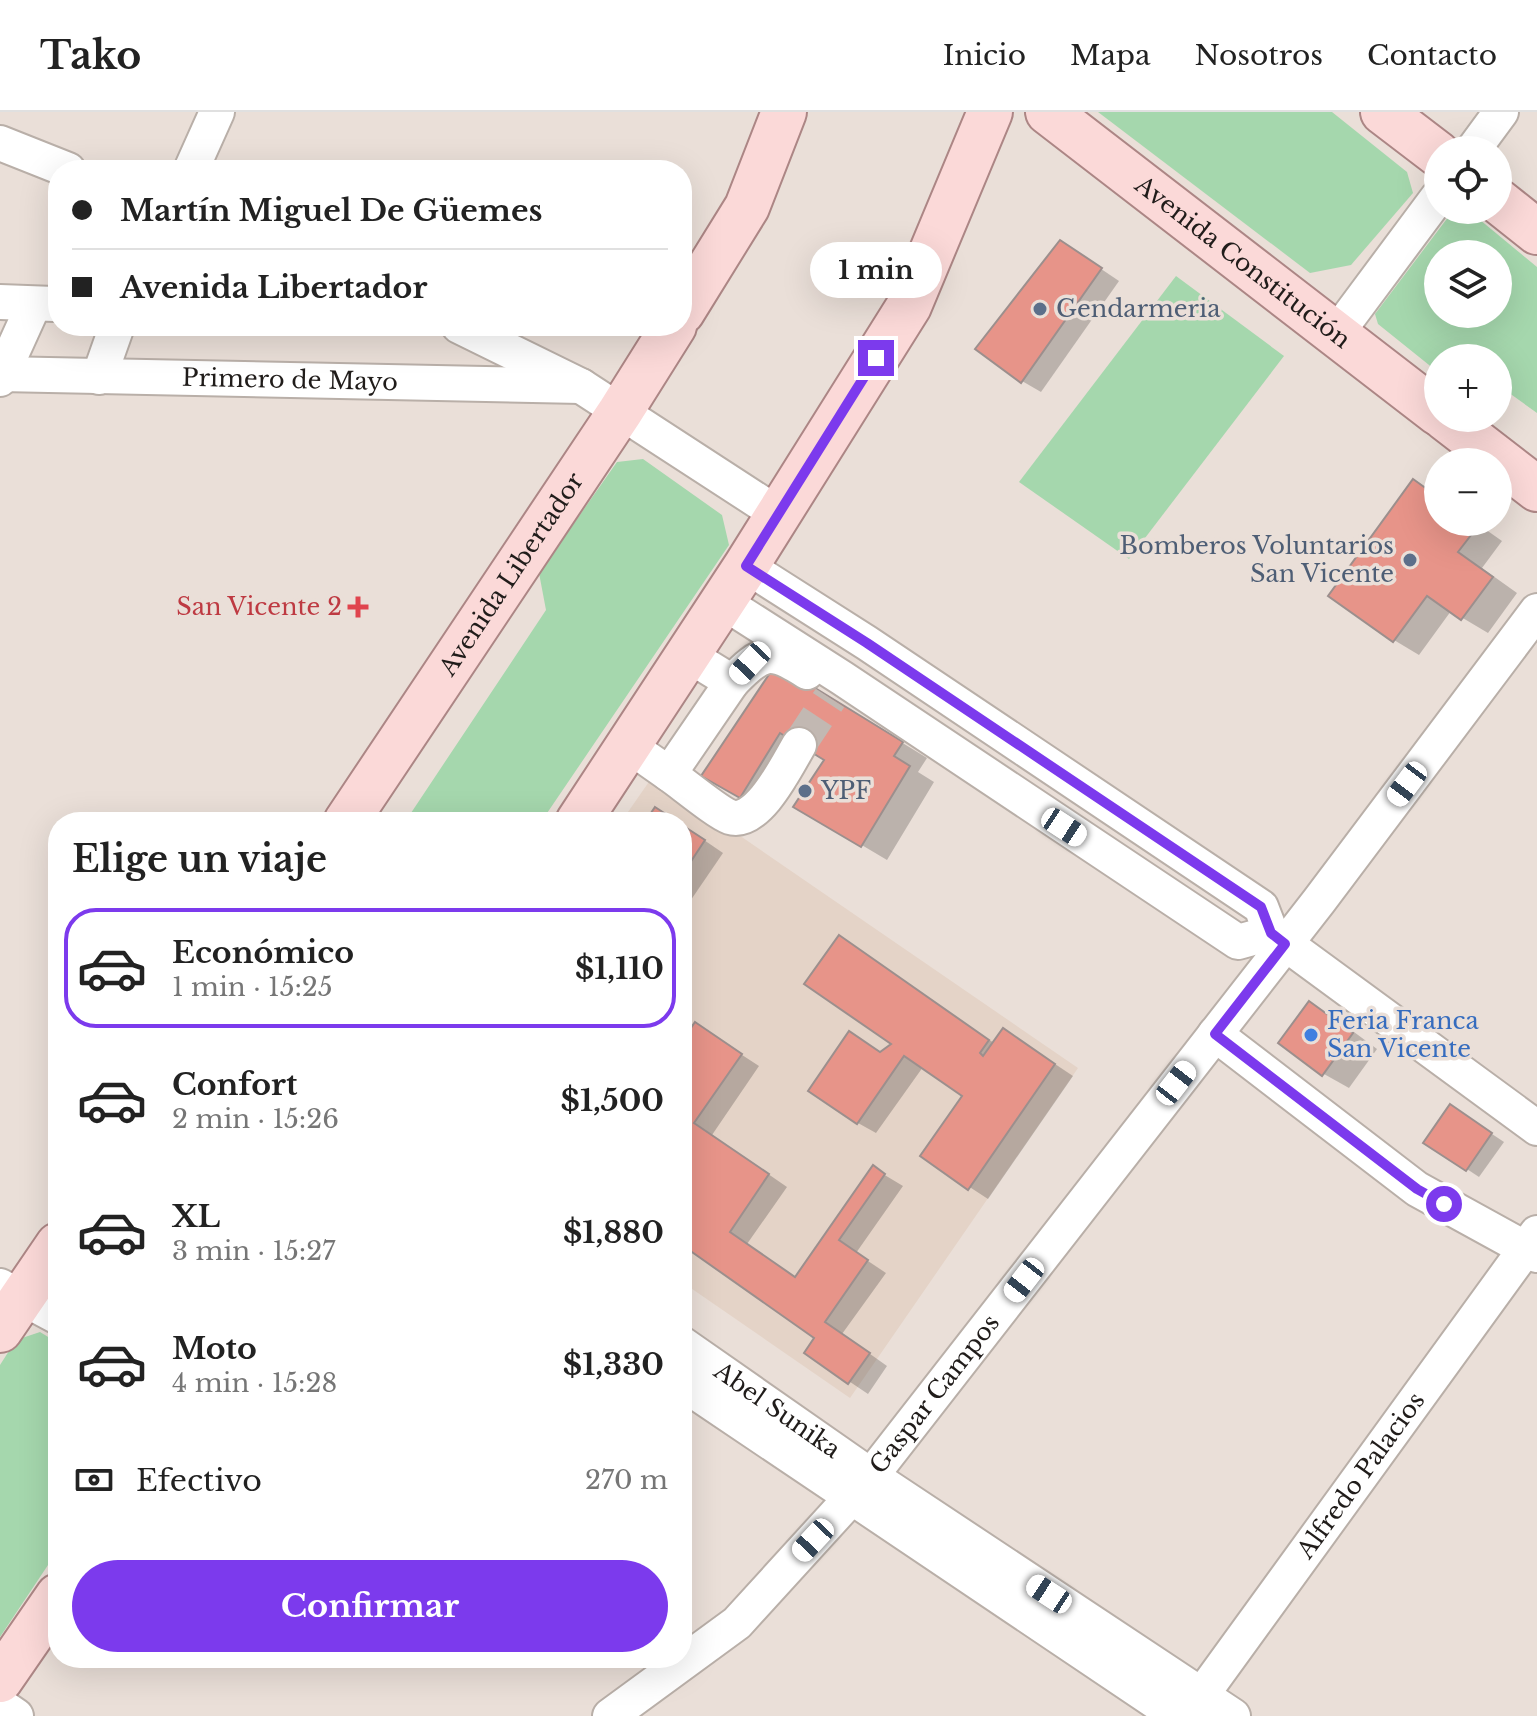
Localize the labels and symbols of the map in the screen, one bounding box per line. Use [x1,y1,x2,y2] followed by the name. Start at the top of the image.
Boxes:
[1129,169,1356,354] street label: Avenida Constitución
[810,242,942,298] callout: 1 min
[1056,294,1221,323] place label: Gendarmeria
[1031,300,1049,318] marker: Gendarmeria
[858,340,894,376] route end
[182,363,398,396] street label: Primero de Mayo
[432,466,590,682] street label: Avenida Libertador
[1120,531,1394,588] place label: Bomberos Voluntarios San Vicente
[1401,551,1419,569] marker: Bomberos Voluntarios San Vicente
[176,592,342,621] place label: San Vicente 2
[349,598,367,616] marker: San Vicente 2
[725,637,775,689] car
[1383,758,1431,810] car
[820,776,871,805] place label: YPF
[796,782,814,800] marker: YPF
[1037,804,1091,850] car
[1327,1006,1479,1063] place label: Feria Franca San Vicente
[1302,1026,1320,1044] marker: Feria Franca San Vicente
[1152,1057,1200,1109] car
[1426,1186,1462,1222] route start
[1000,1254,1048,1306] car
[863,1309,1005,1479] street label: Gaspar Campos
[708,1355,847,1464] street label: Abel Sunika
[1290,1386,1431,1565] street label: Alfredo Palacios
[788,1514,838,1566] car
[1022,1571,1076,1617] car

